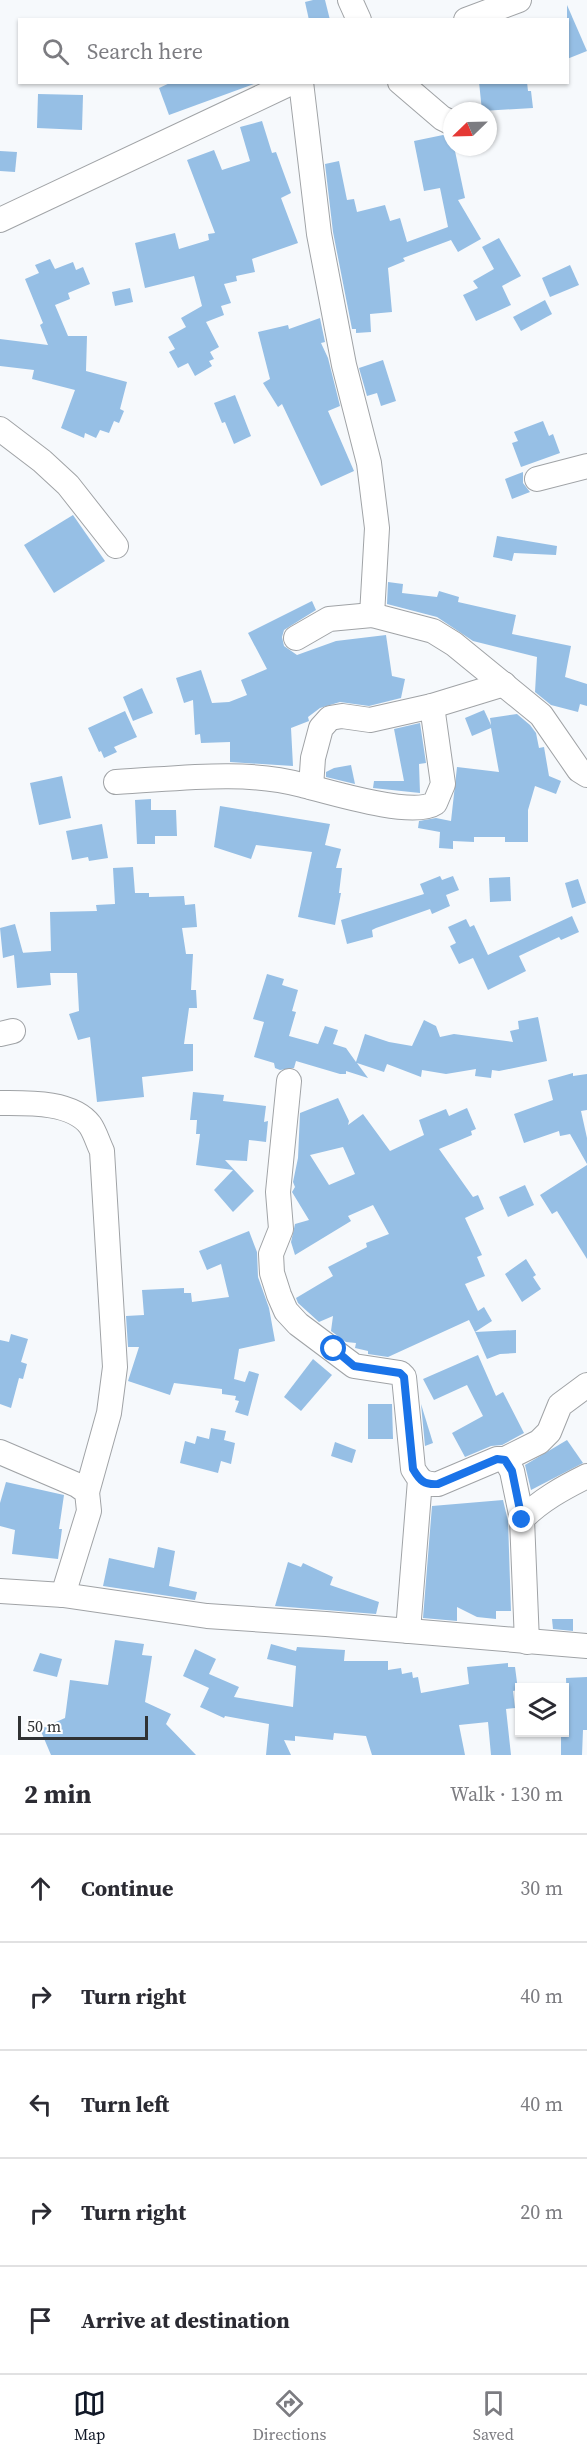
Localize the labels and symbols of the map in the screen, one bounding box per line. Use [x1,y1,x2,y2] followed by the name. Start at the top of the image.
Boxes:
[443,102,497,156] north arrow
[320,1335,346,1361] route start
[508,1506,534,1532] route end
[18,1713,148,1740] scale bar

